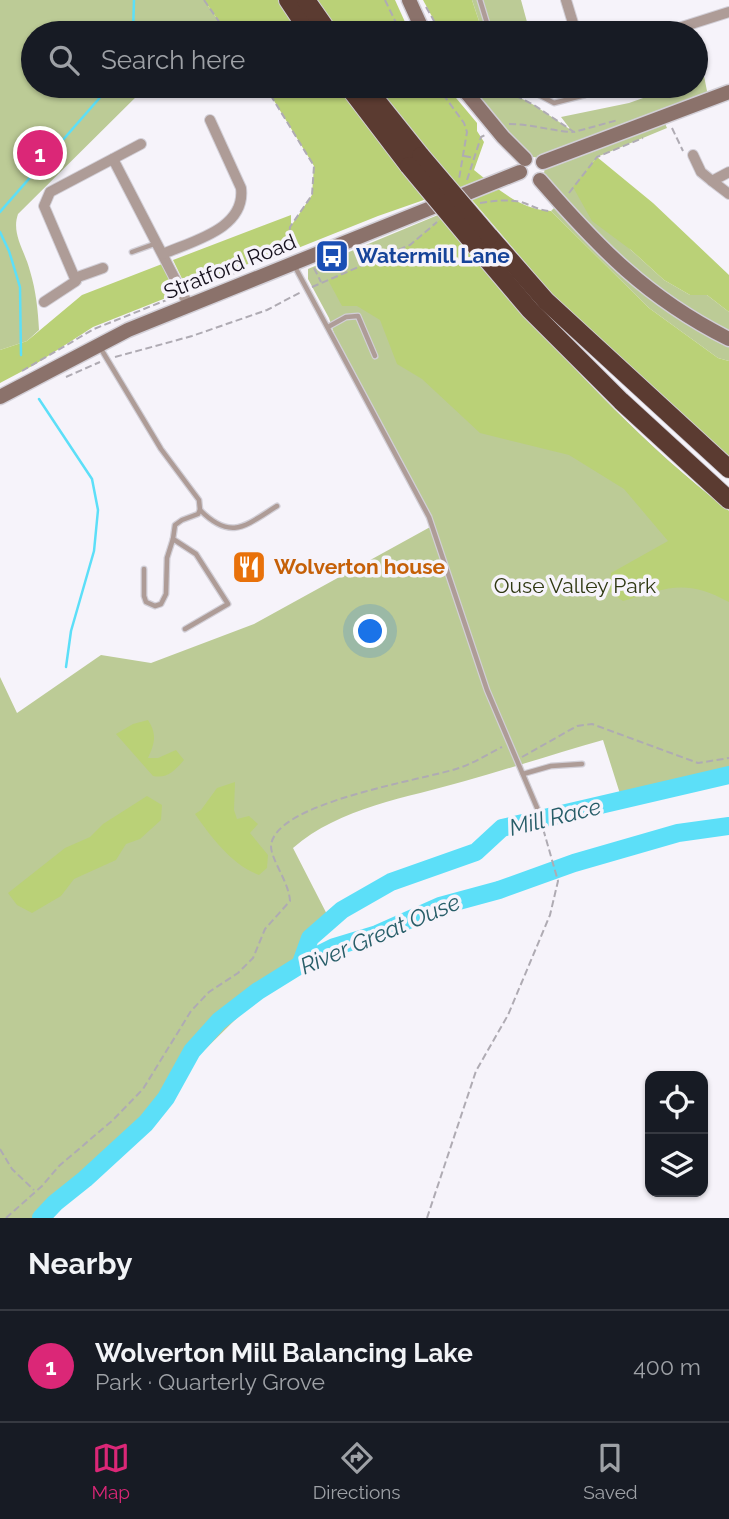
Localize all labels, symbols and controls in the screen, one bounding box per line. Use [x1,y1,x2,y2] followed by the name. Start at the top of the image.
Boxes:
[21,21,708,98] search box
[45,41,83,79] icon: search
[101,45,245,75] text: Search here
[17,127,63,179] pin: 1
[160,229,300,304] street label: Stratford Road
[313,237,351,275] bus stop icon: Watermill Lane
[356,243,510,268] place label: Watermill Lane
[230,548,268,586] restaurant icon: Wolverton house
[274,554,446,579] place label: Wolverton house
[494,573,656,598] park label: Ouse Valley Park
[353,614,387,648] your location
[506,792,604,841] water label: Mill Race
[296,888,464,979] water label: River Great Ouse
[645,1071,708,1197] map controls
[645,1071,708,1134] button: locate
[645,1134,708,1197] button: layers
[28,1246,132,1281] text: Nearby
[95,1338,473,1368] text: Wolverton Mill Balancing Lake
[45,1353,57,1380] text: 1
[633,1353,701,1380] text: 400 m
[95,1368,325,1395] text: Park · Quarterly Grove
[91,1439,130,1503] tab: Map
[313,1439,401,1503] tab: Directions
[583,1439,638,1503] tab: Saved

